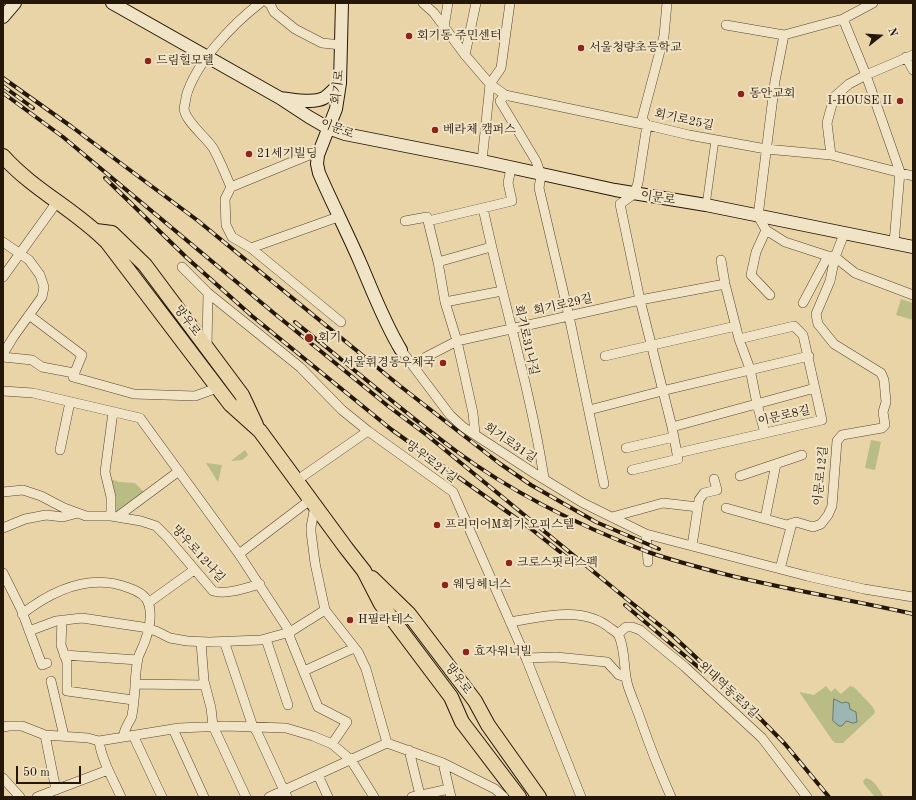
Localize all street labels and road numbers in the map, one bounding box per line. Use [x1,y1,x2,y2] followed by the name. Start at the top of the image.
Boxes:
[329,69,347,105] street label: 회기로
[653,107,715,133] street label: 회기로25길
[318,116,356,142] street label: 이문로
[640,188,676,208] street label: 이문로
[532,291,594,319] street label: 회기로29길
[171,303,203,339] street label: 망우로
[511,303,541,377] street label: 회기로31나길
[756,403,812,429] street label: 이문로8길
[481,420,539,466] street label: 회기로31길
[403,438,459,486] street label: 망우로21길
[811,445,831,507] street label: 이문로12길
[169,522,227,586] street label: 망우로12나길
[695,659,761,721] street label: 외대역동로3길
[442,661,474,697] street label: 망우로

